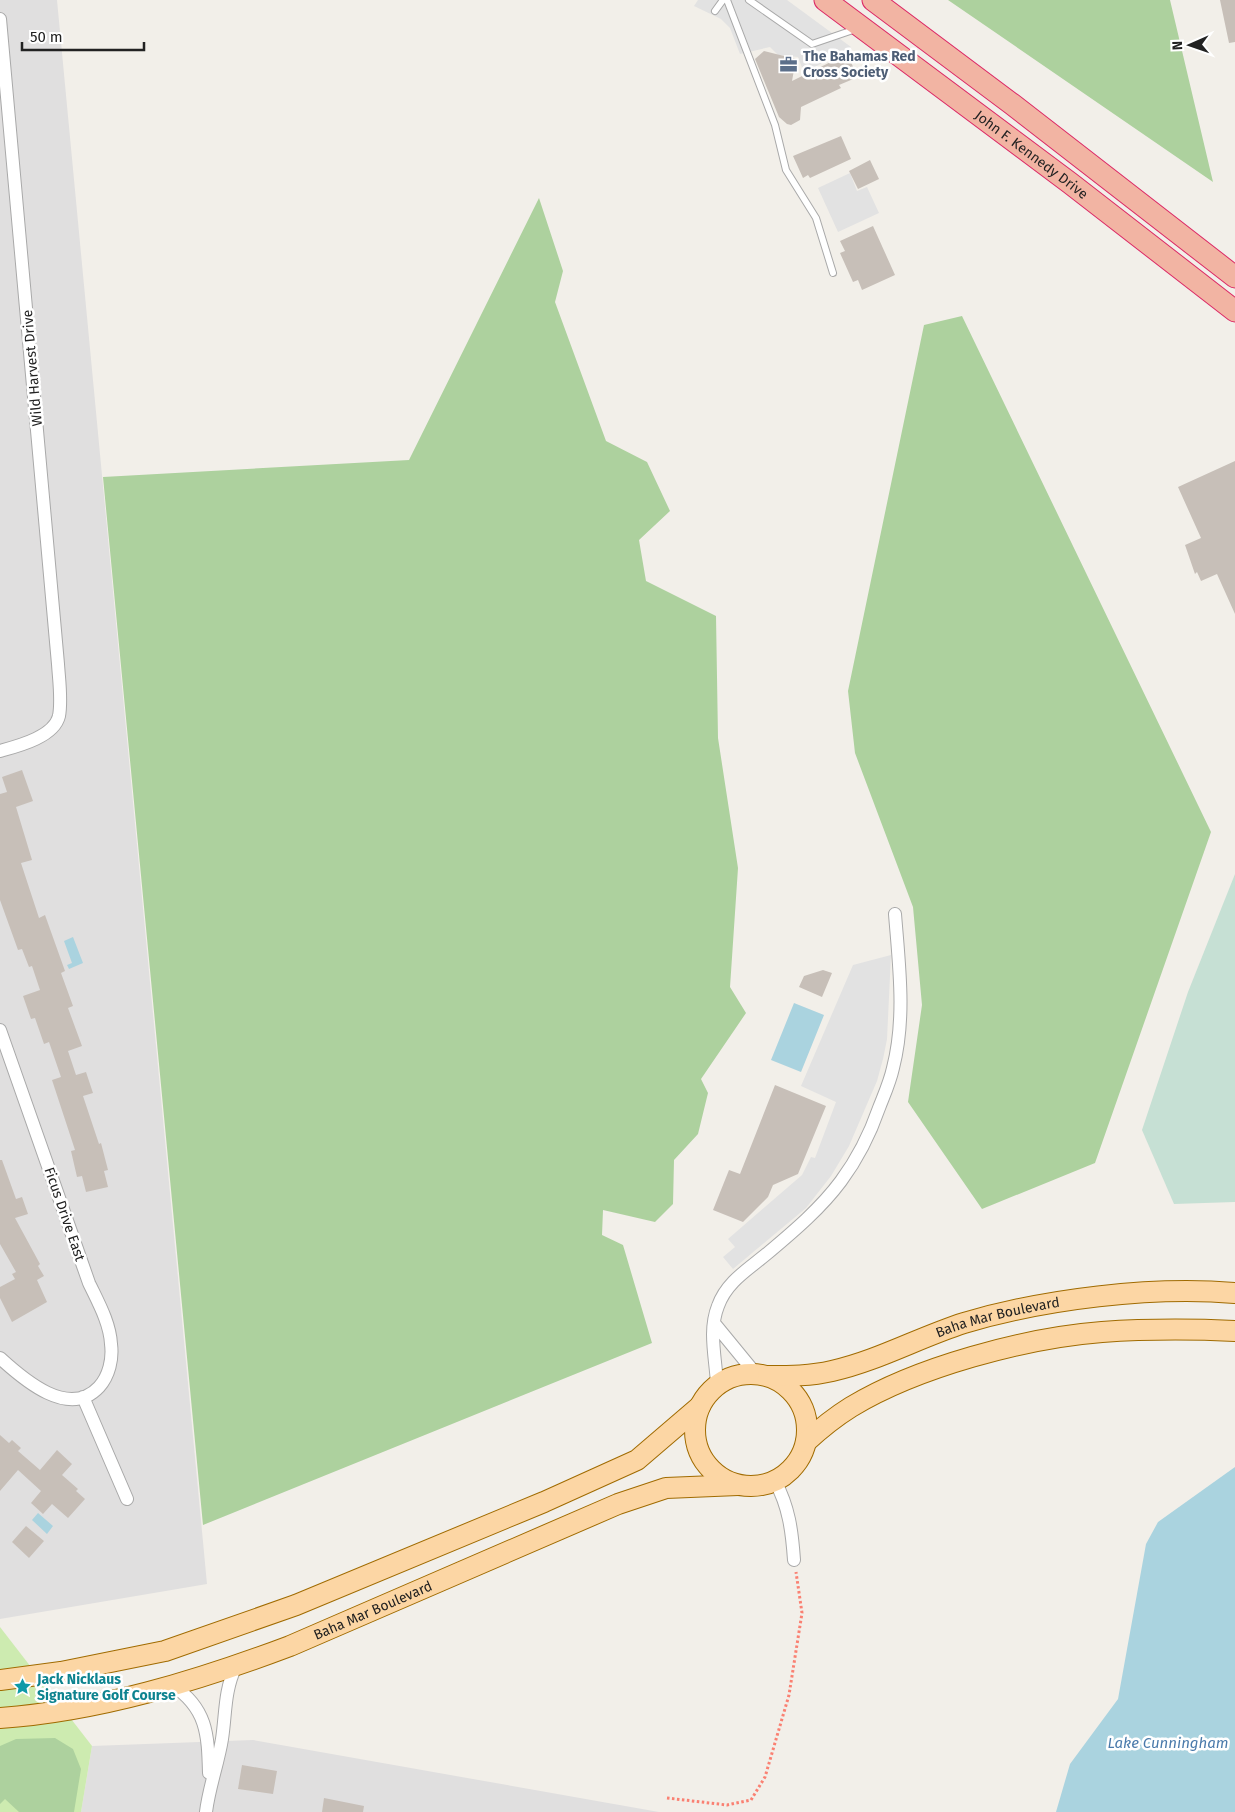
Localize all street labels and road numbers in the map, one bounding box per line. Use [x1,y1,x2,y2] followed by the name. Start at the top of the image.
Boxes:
[971,107,1091,203] street label: John F. Kennedy Drive
[19,309,46,427] street label: Wild Harvest Drive
[41,1165,89,1264] street label: Ficus Drive East
[933,1294,1061,1341] street label: Baha Mar Boulevard
[311,1578,435,1644] street label: Baha Mar Boulevard

